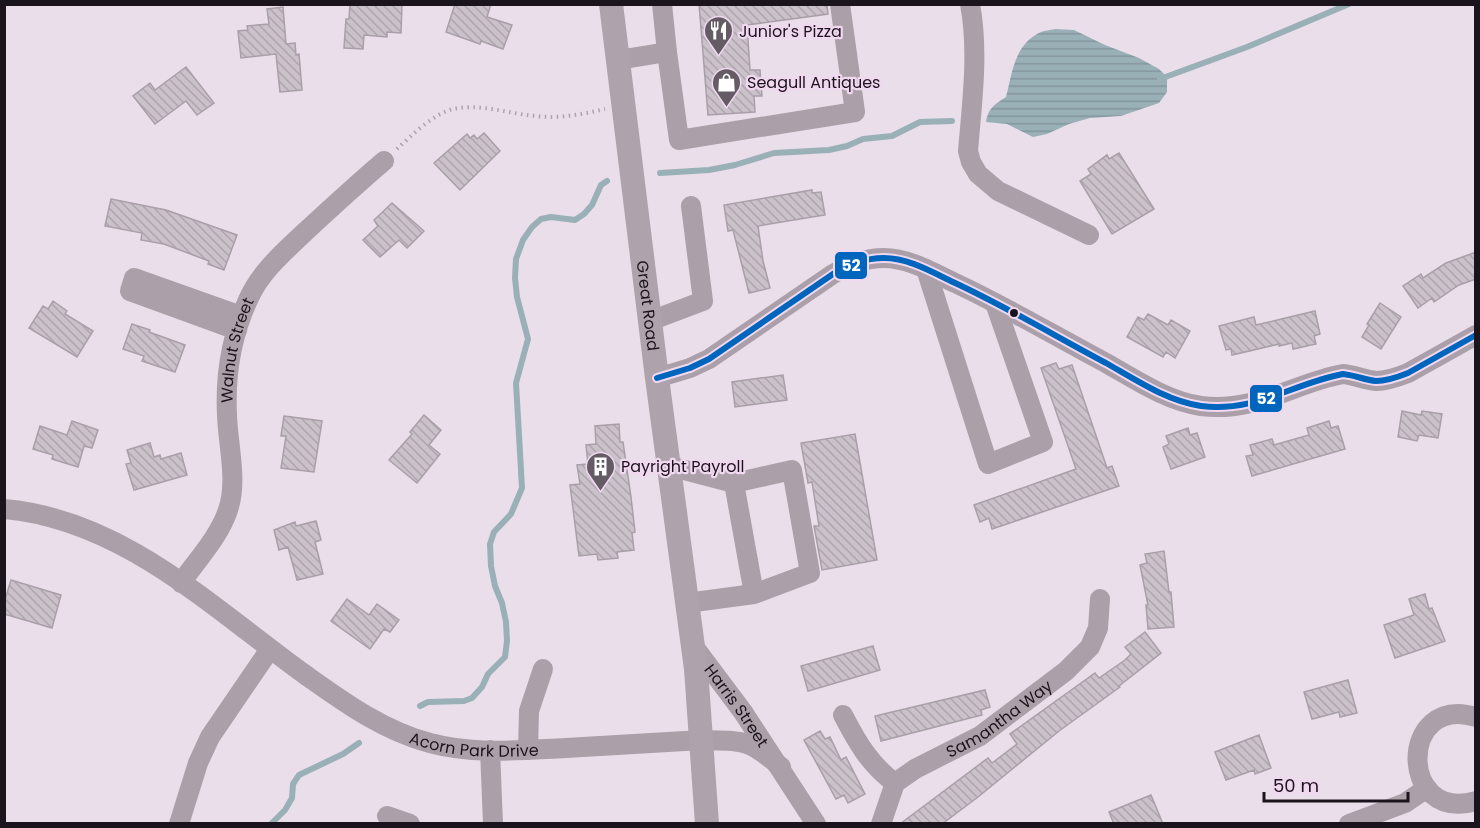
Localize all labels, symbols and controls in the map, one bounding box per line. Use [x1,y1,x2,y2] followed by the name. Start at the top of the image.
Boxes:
[702,15,734,57] restaurant icon: Junior's Pizza
[739,20,842,43] place label: Junior's Pizza
[710,66,742,108] shop icon: Seagull Antiques
[747,71,880,94] place label: Seagull Antiques
[834,251,868,280] line badge: 52
[841,254,861,277] text: 52
[631,259,665,352] street label: Great Road
[216,293,260,403] street label: Walnut Street
[1008,307,1020,319] unlabelled marker
[1249,384,1283,413] line badge: 52
[1256,387,1276,410] text: 52
[584,450,616,492] building icon: Payright Payroll
[621,455,744,478] place label: Payright Payroll
[699,659,774,752] street label: Harris Street
[942,674,1057,763] street label: Samantha Way
[406,726,539,763] street label: Acorn Park Drive
[1264,765,1408,803] scale bar
[1273,773,1319,798] text: 50 m

